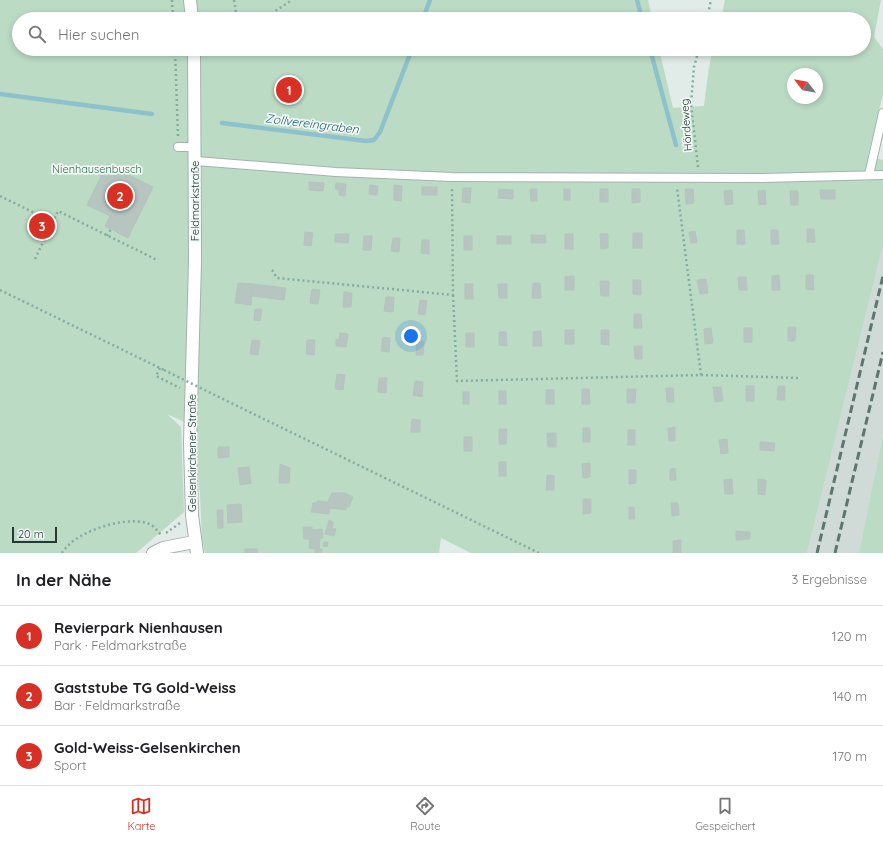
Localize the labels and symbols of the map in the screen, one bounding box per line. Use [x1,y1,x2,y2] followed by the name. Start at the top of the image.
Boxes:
[787,68,823,104] north arrow
[276,75,302,105] pin: 1
[677,98,695,152] street label: Hördeweg
[264,110,361,137] water label: Zollvereingraben
[188,161,202,241] street label: Feldmarkstraße
[52,162,142,176] park label: Nienhausenbusch
[107,181,133,211] pin: 2
[29,211,55,241] pin: 3
[401,326,421,346] your location
[185,394,199,512] street label: Gelsenkirchener Straße
[12,525,57,544] scale bar

